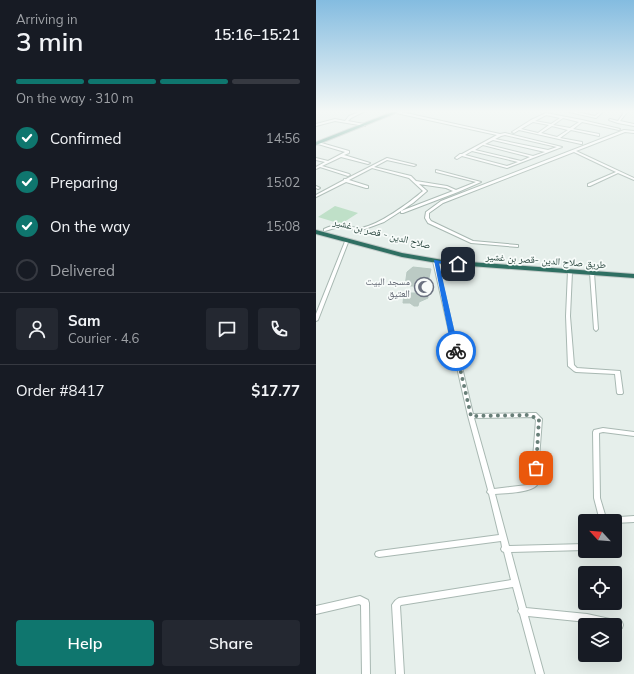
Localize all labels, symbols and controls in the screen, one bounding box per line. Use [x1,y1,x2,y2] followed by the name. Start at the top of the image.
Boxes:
[16,11,78,27] text: Arriving in
[16,25,84,58] text: 3 min
[213,25,300,44] text: 15:16–15:21
[16,90,133,106] text: On the way · 310 m
[16,127,38,149] icon: check
[50,129,121,148] text: Confirmed
[266,130,300,146] text: 14:56
[16,171,38,193] icon: check
[50,173,118,192] text: Preparing
[266,174,300,190] text: 15:02
[16,215,38,237] icon: check
[331,215,432,252] street label: صلاح الدين - قصر بن غشير
[50,217,130,236] text: On the way
[266,218,300,234] text: 15:08
[441,247,475,281] pin
[484,250,607,271] street label: طريق صلاح الدين -قصر بن غشير
[447,253,469,275] icon: home
[50,261,115,280] text: Delivered
[366,275,410,300] place label: مسجد البيت العتيق
[413,276,435,298] mosque icon: مسجد البيت العتيق
[16,308,58,350] button: person
[206,308,248,350] button: chat
[258,308,300,350] button: phone
[68,311,100,330] text: Sam
[68,330,139,346] text: Courier · 4.6
[436,331,476,371] courier
[445,340,467,362] icon: bike
[16,381,104,400] text: Order #8417
[251,381,300,400] text: $17.77
[519,451,553,485] pin
[525,457,547,479] icon: bag
[578,514,622,558] north arrow
[578,514,622,662] map controls
[578,566,622,610] button: locate
[578,618,622,662] button: layers
[16,620,154,666] button: Help
[162,620,300,666] button: Share

